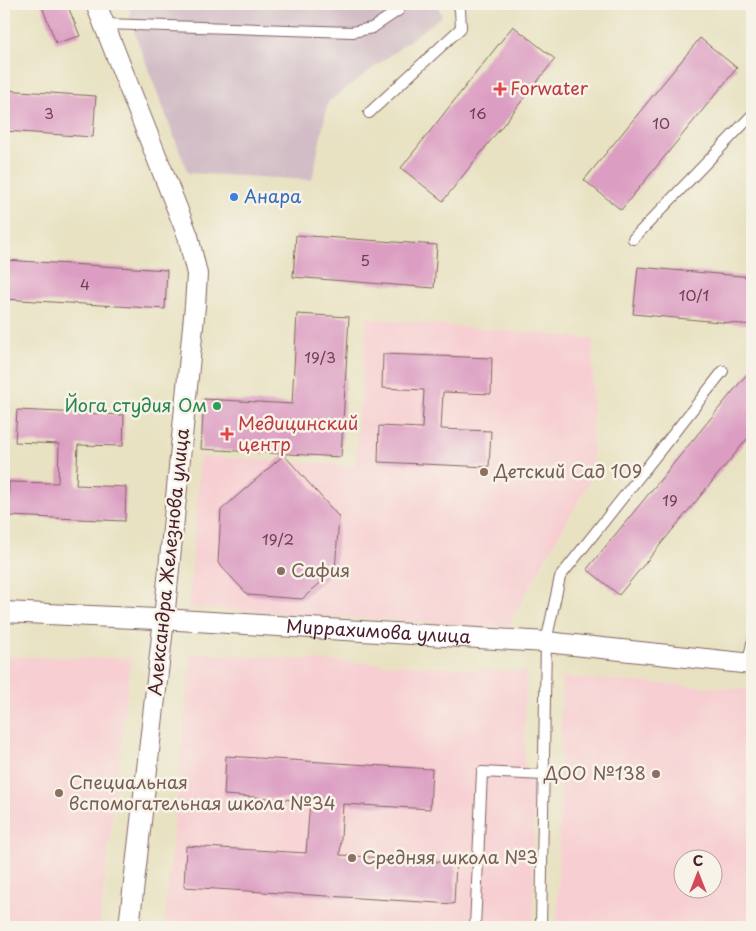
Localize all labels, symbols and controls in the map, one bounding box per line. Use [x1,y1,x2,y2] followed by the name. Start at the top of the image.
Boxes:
[510,74,589,101] place label: Forwater
[494,83,506,95] marker: Forwater
[44,101,54,124] house number: 3
[469,101,487,124] house number: 16
[652,111,670,134] house number: 10
[244,182,302,209] place label: Анара
[228,191,240,203] marker: Анара
[360,248,370,271] house number: 5
[80,272,90,295] house number: 4
[679,283,709,306] house number: 10/1
[304,345,336,368] house number: 19/3
[65,391,207,418] place label: Йога студия Ом
[211,400,223,412] marker: Йога студия Ом
[238,409,358,457] place label: Медицинский центр
[140,426,195,697] street label: Александра Железнова улица
[220,427,234,441] marker: Медицинский центр
[493,457,642,484] place label: Детский Сад 109
[478,466,490,478] marker: Детский Сад 109
[662,488,678,511] house number: 19
[262,527,294,550] house number: 19/2
[291,556,350,583] place label: Сафия
[275,565,287,577] marker: Сафия
[285,611,472,650] street label: Миррахимова улица
[543,759,646,786] place label: ДОО №138
[69,768,336,816] place label: Специальная вспомогательная школа №34
[650,768,662,780] marker: ДОО №138
[53,787,65,799] marker: Специальная вспомогательная школа №34
[362,843,538,870] place label: Средняя школа №3
[674,848,724,898] north arrow
[693,850,703,871] text: С
[346,852,358,864] marker: Средняя школа №3

